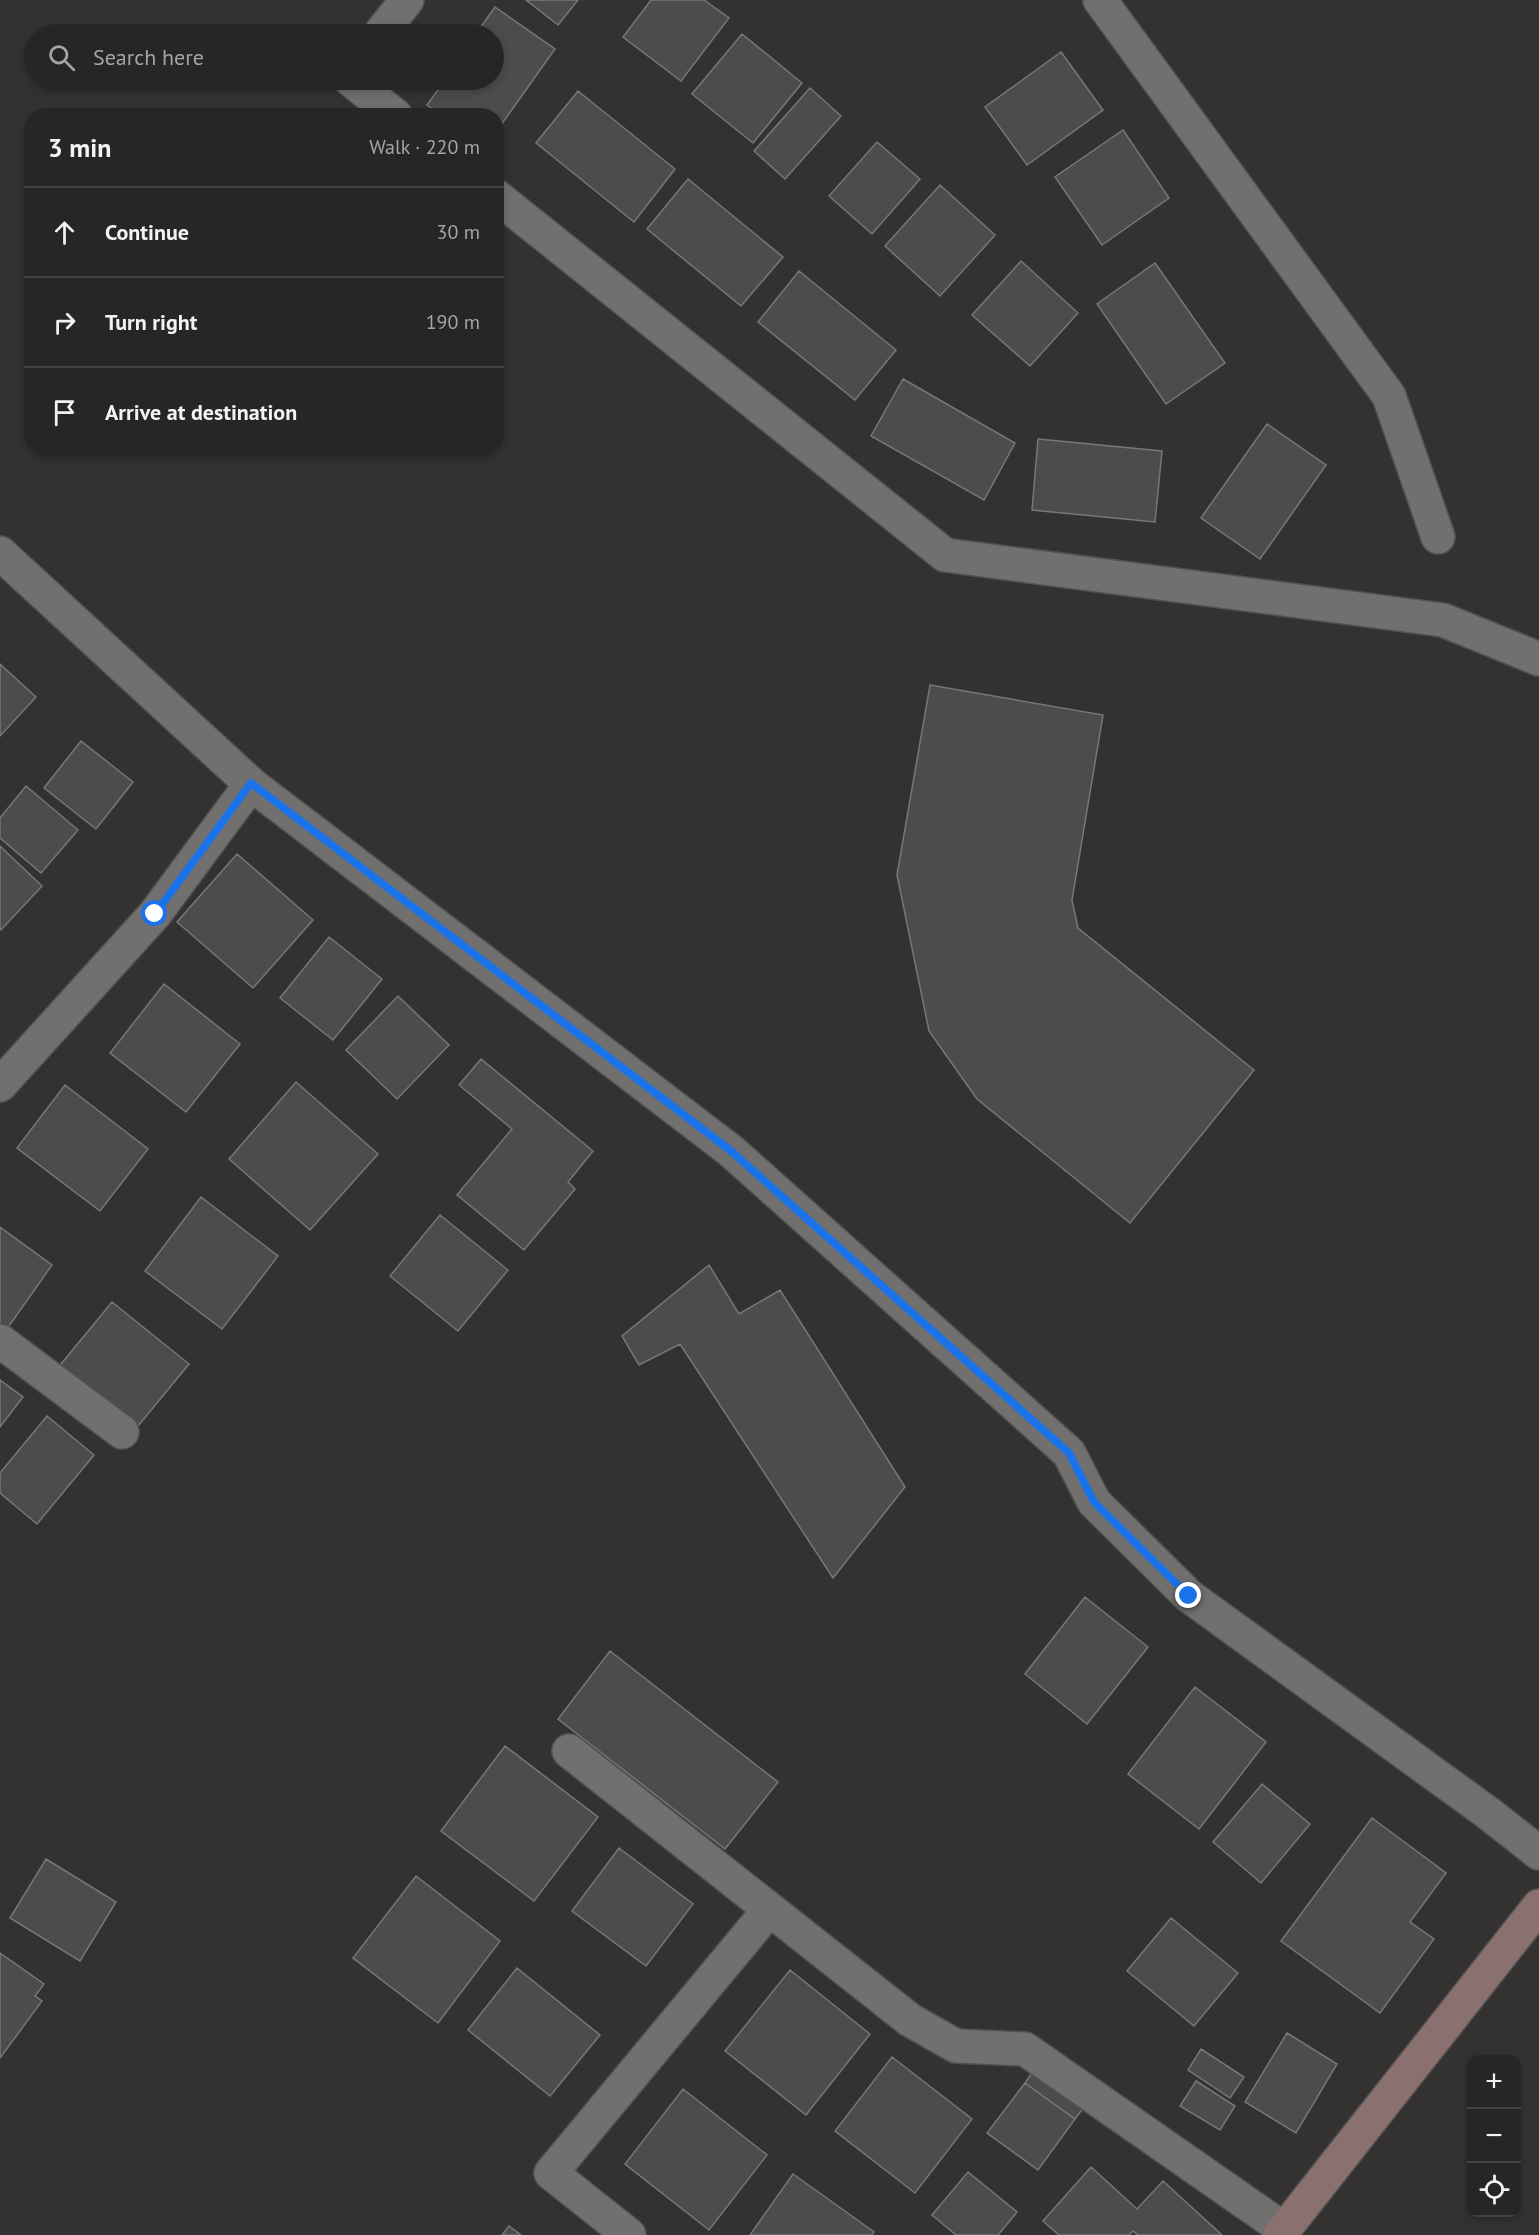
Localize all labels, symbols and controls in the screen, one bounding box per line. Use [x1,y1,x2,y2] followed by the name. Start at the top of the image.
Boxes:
[24,24,504,90] search box
[45,41,78,74] icon: search
[93,43,204,71] text: Search here
[48,131,111,164] text: 3 min
[369,134,480,160] text: Walk · 220 m
[48,216,81,249] icon: ahead
[105,218,189,246] text: Continue
[437,219,480,245] text: 30 m
[48,306,81,339] icon: right
[105,308,197,336] text: Turn right
[426,309,480,335] text: 190 m
[48,396,81,429] icon: arrive
[105,398,297,426] text: Arrive at destination
[141,900,167,926] route start
[1175,1582,1201,1608] route end
[1467,2055,1521,2217] map controls
[1467,2055,1521,2109] button: +
[1467,2109,1521,2163] button: −
[1467,2163,1521,2217] button: locate

